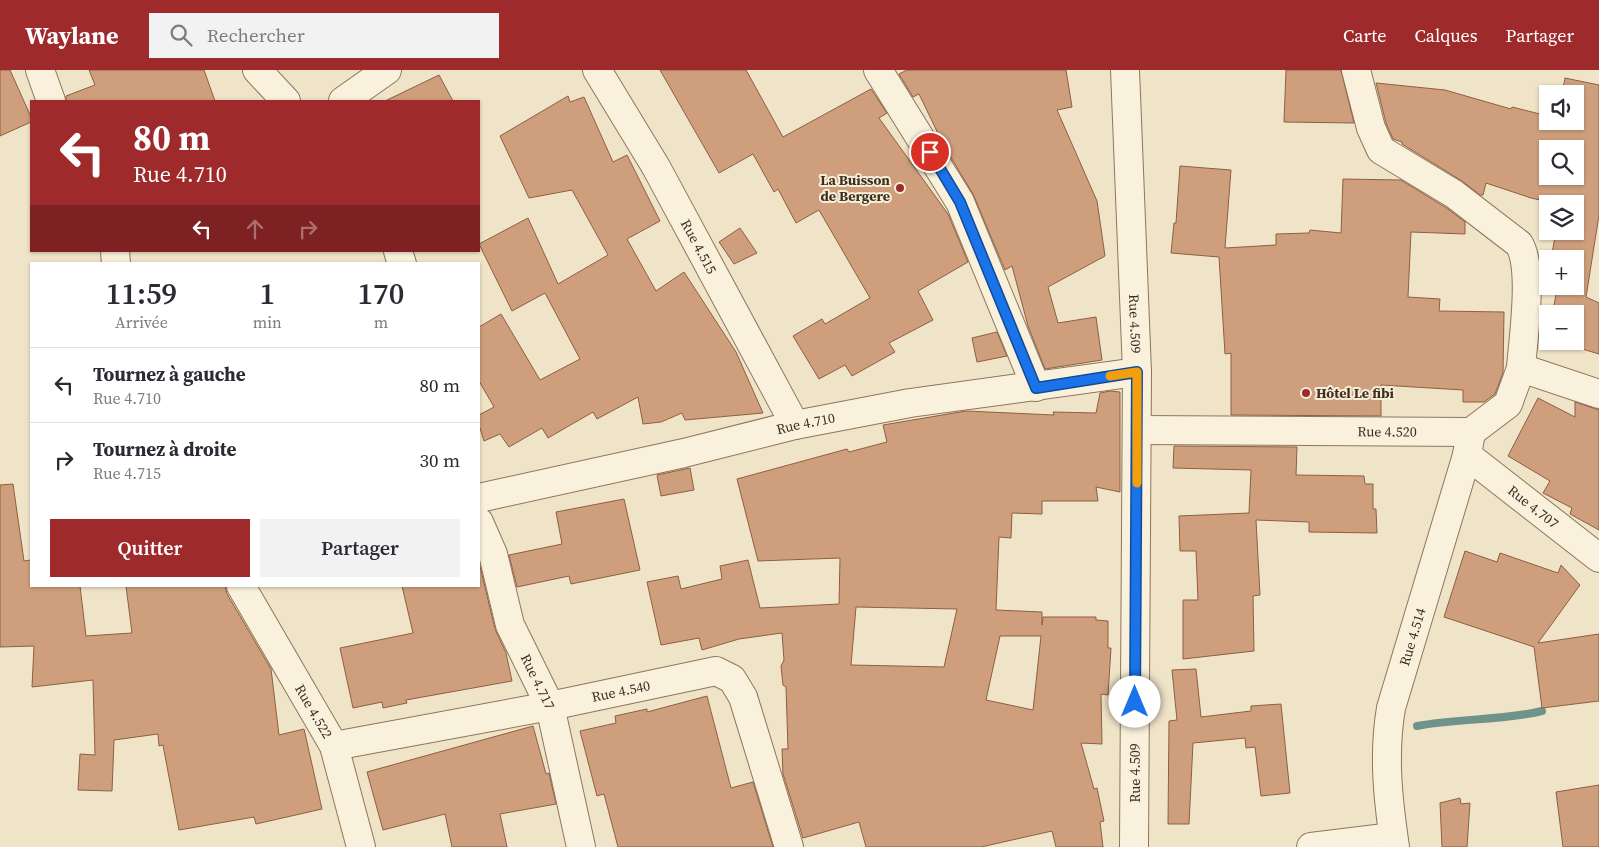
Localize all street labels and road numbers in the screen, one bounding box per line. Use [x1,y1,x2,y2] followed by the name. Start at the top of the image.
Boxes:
[676,216,722,278] street label: Rue 4.515
[1124,294,1146,354] street label: Rue 4.509
[774,408,837,439] street label: Rue 4.710
[1357,421,1417,442] street label: Rue 4.520
[1504,480,1563,533] street label: Rue 4.707
[1394,605,1431,668] street label: Rue 4.514
[516,650,560,713] street label: Rue 4.717
[590,675,652,707] street label: Rue 4.540
[290,681,337,742] street label: Rue 4.522
[1125,743,1145,803] street label: Rue 4.509

